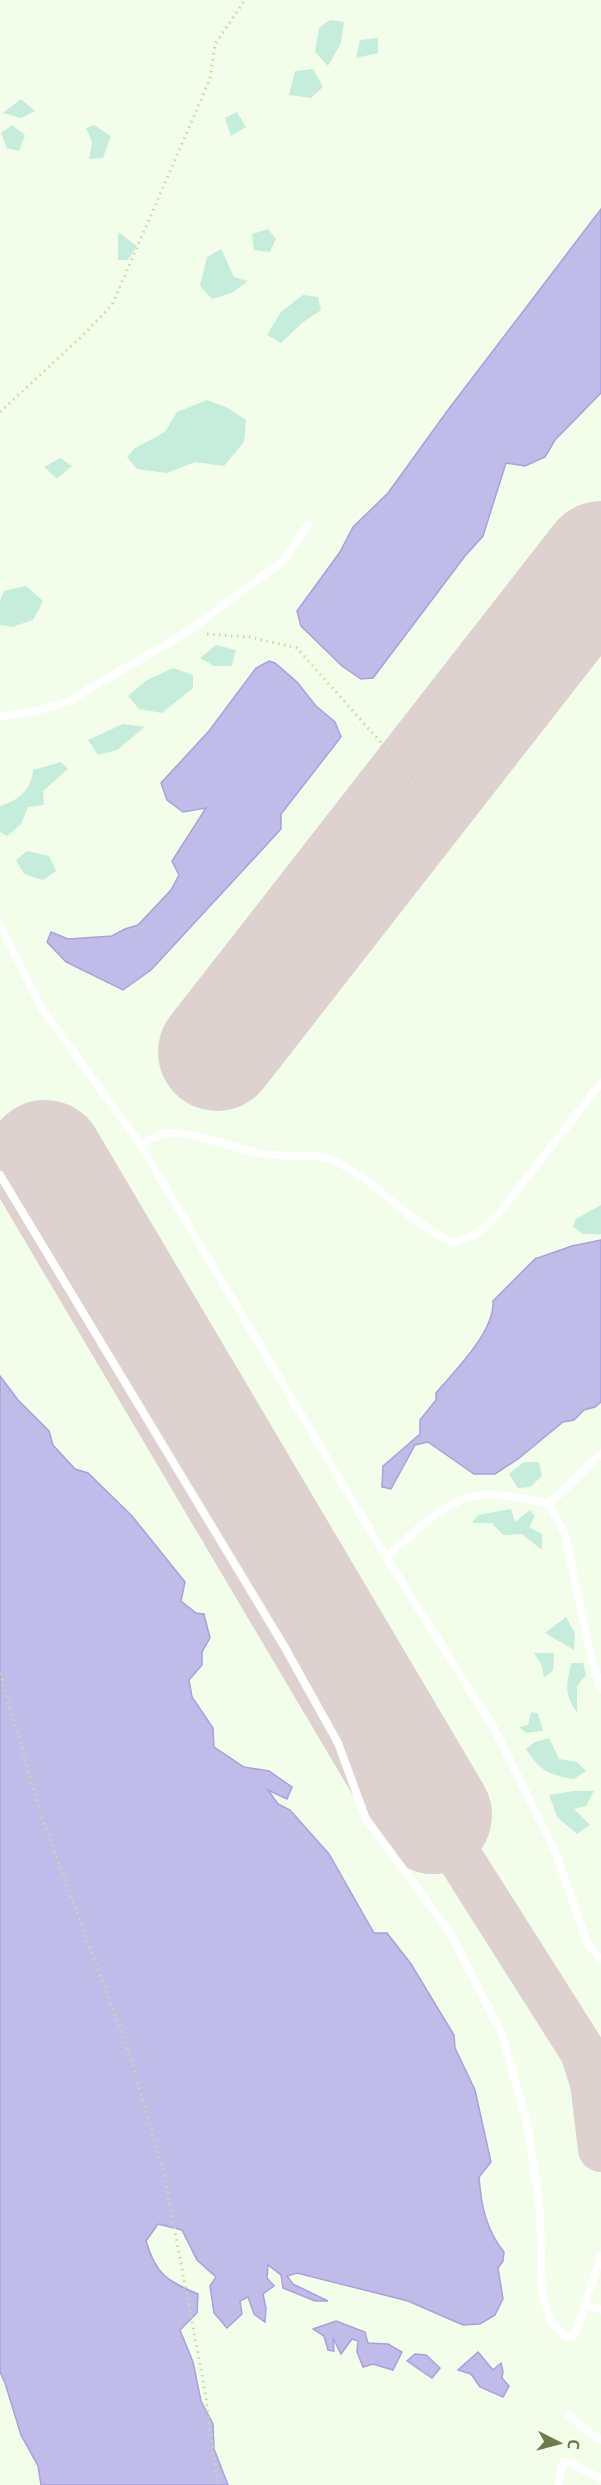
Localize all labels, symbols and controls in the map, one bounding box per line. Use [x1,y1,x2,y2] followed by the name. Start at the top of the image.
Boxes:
[529,2413,589,2473] north arrow
[562,2438,585,2451] text: С

